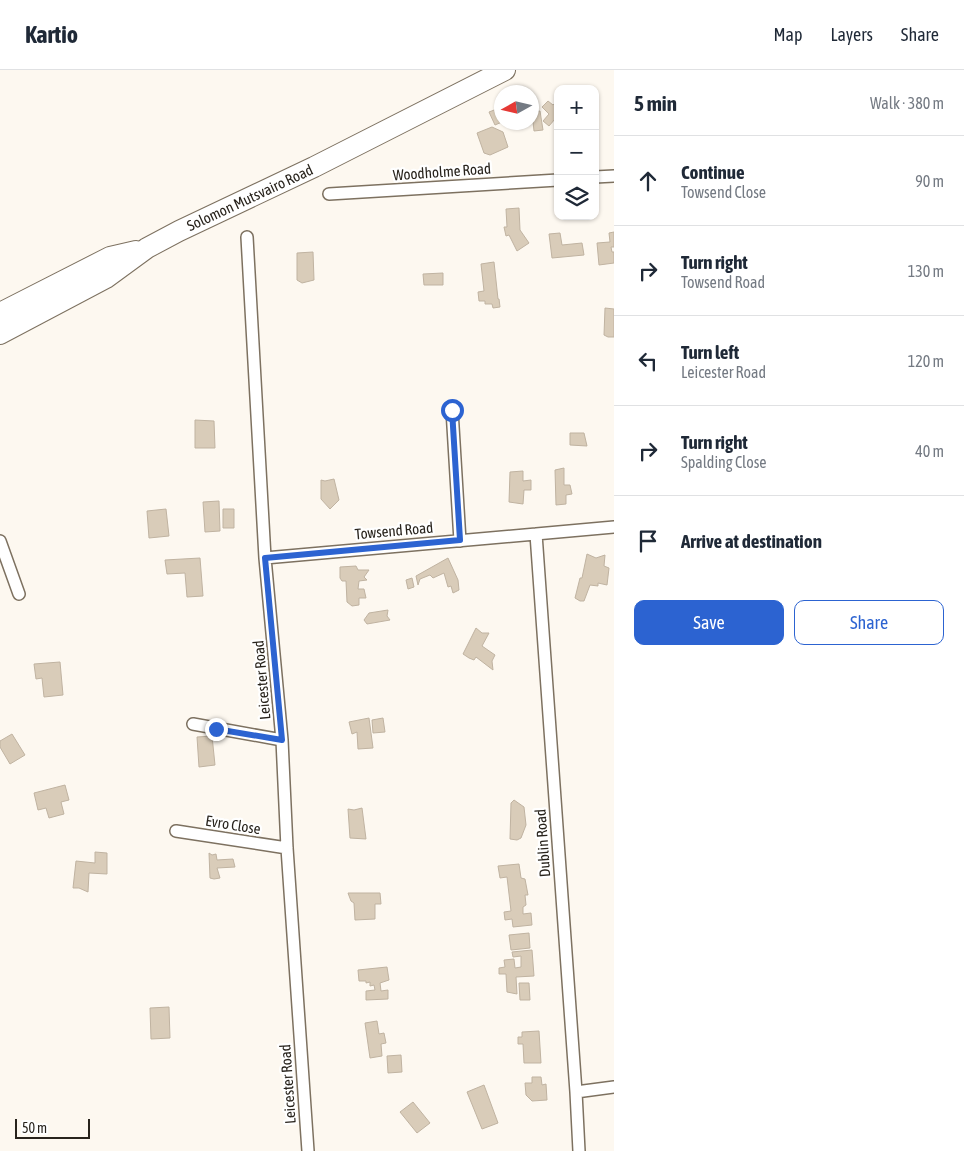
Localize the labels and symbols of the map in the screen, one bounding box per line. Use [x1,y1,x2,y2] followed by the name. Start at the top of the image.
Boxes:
[494,85,539,130] north arrow
[392,160,492,183] street label: Woodholme Road
[184,161,315,234] street label: Solomon Mutsvairo Road
[441,399,464,422] route start
[354,519,434,542] street label: Towsend Road
[250,640,273,721] street label: Leicester Road
[205,718,228,741] route end
[532,808,553,878] street label: Dublin Road
[204,812,262,837] street label: Evro Close
[276,1044,299,1124] street label: Leicester Road
[15,1116,90,1139] scale bar

